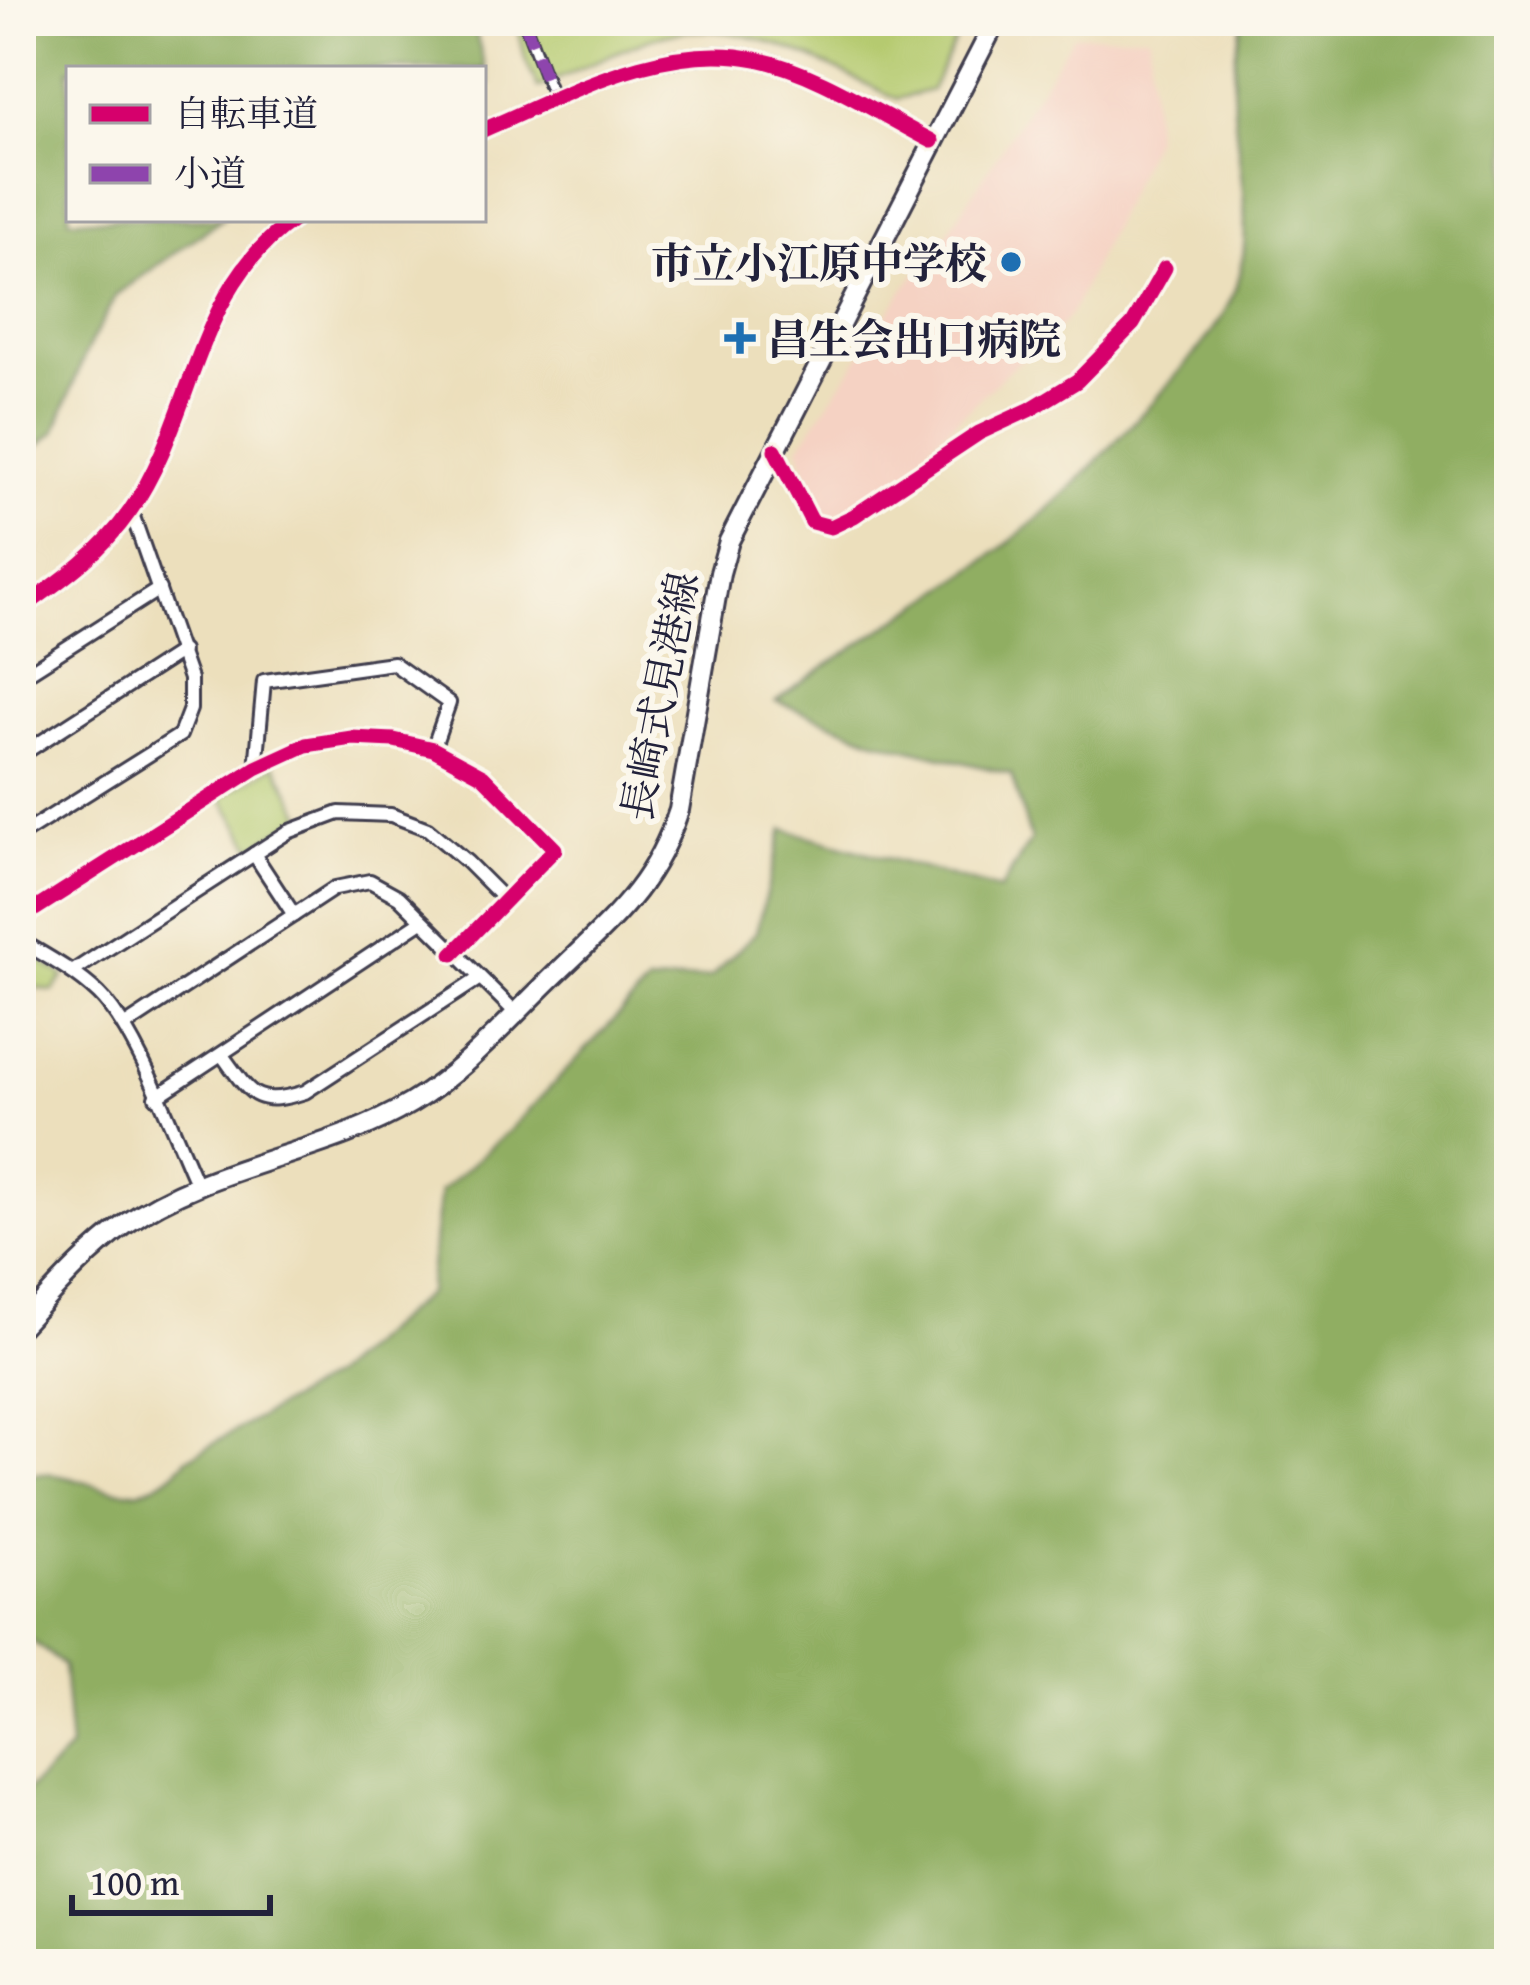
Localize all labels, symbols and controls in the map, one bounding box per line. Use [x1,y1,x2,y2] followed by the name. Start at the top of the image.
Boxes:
[66,66,486,222] legend
[174,86,318,139] text: 自転車道
[174,146,246,199] text: 小道
[651,232,987,293] place label: 市立小江原中学校
[998,249,1024,275] marker: 市立小江原中学校
[767,308,1061,369] place label: 昌生会出口病院
[724,322,756,354] marker: 昌生会出口病院
[605,566,713,826] street label: 長崎式見港線
[72,1841,270,1915] scale bar
[90,1855,179,1908] text: 100 m

